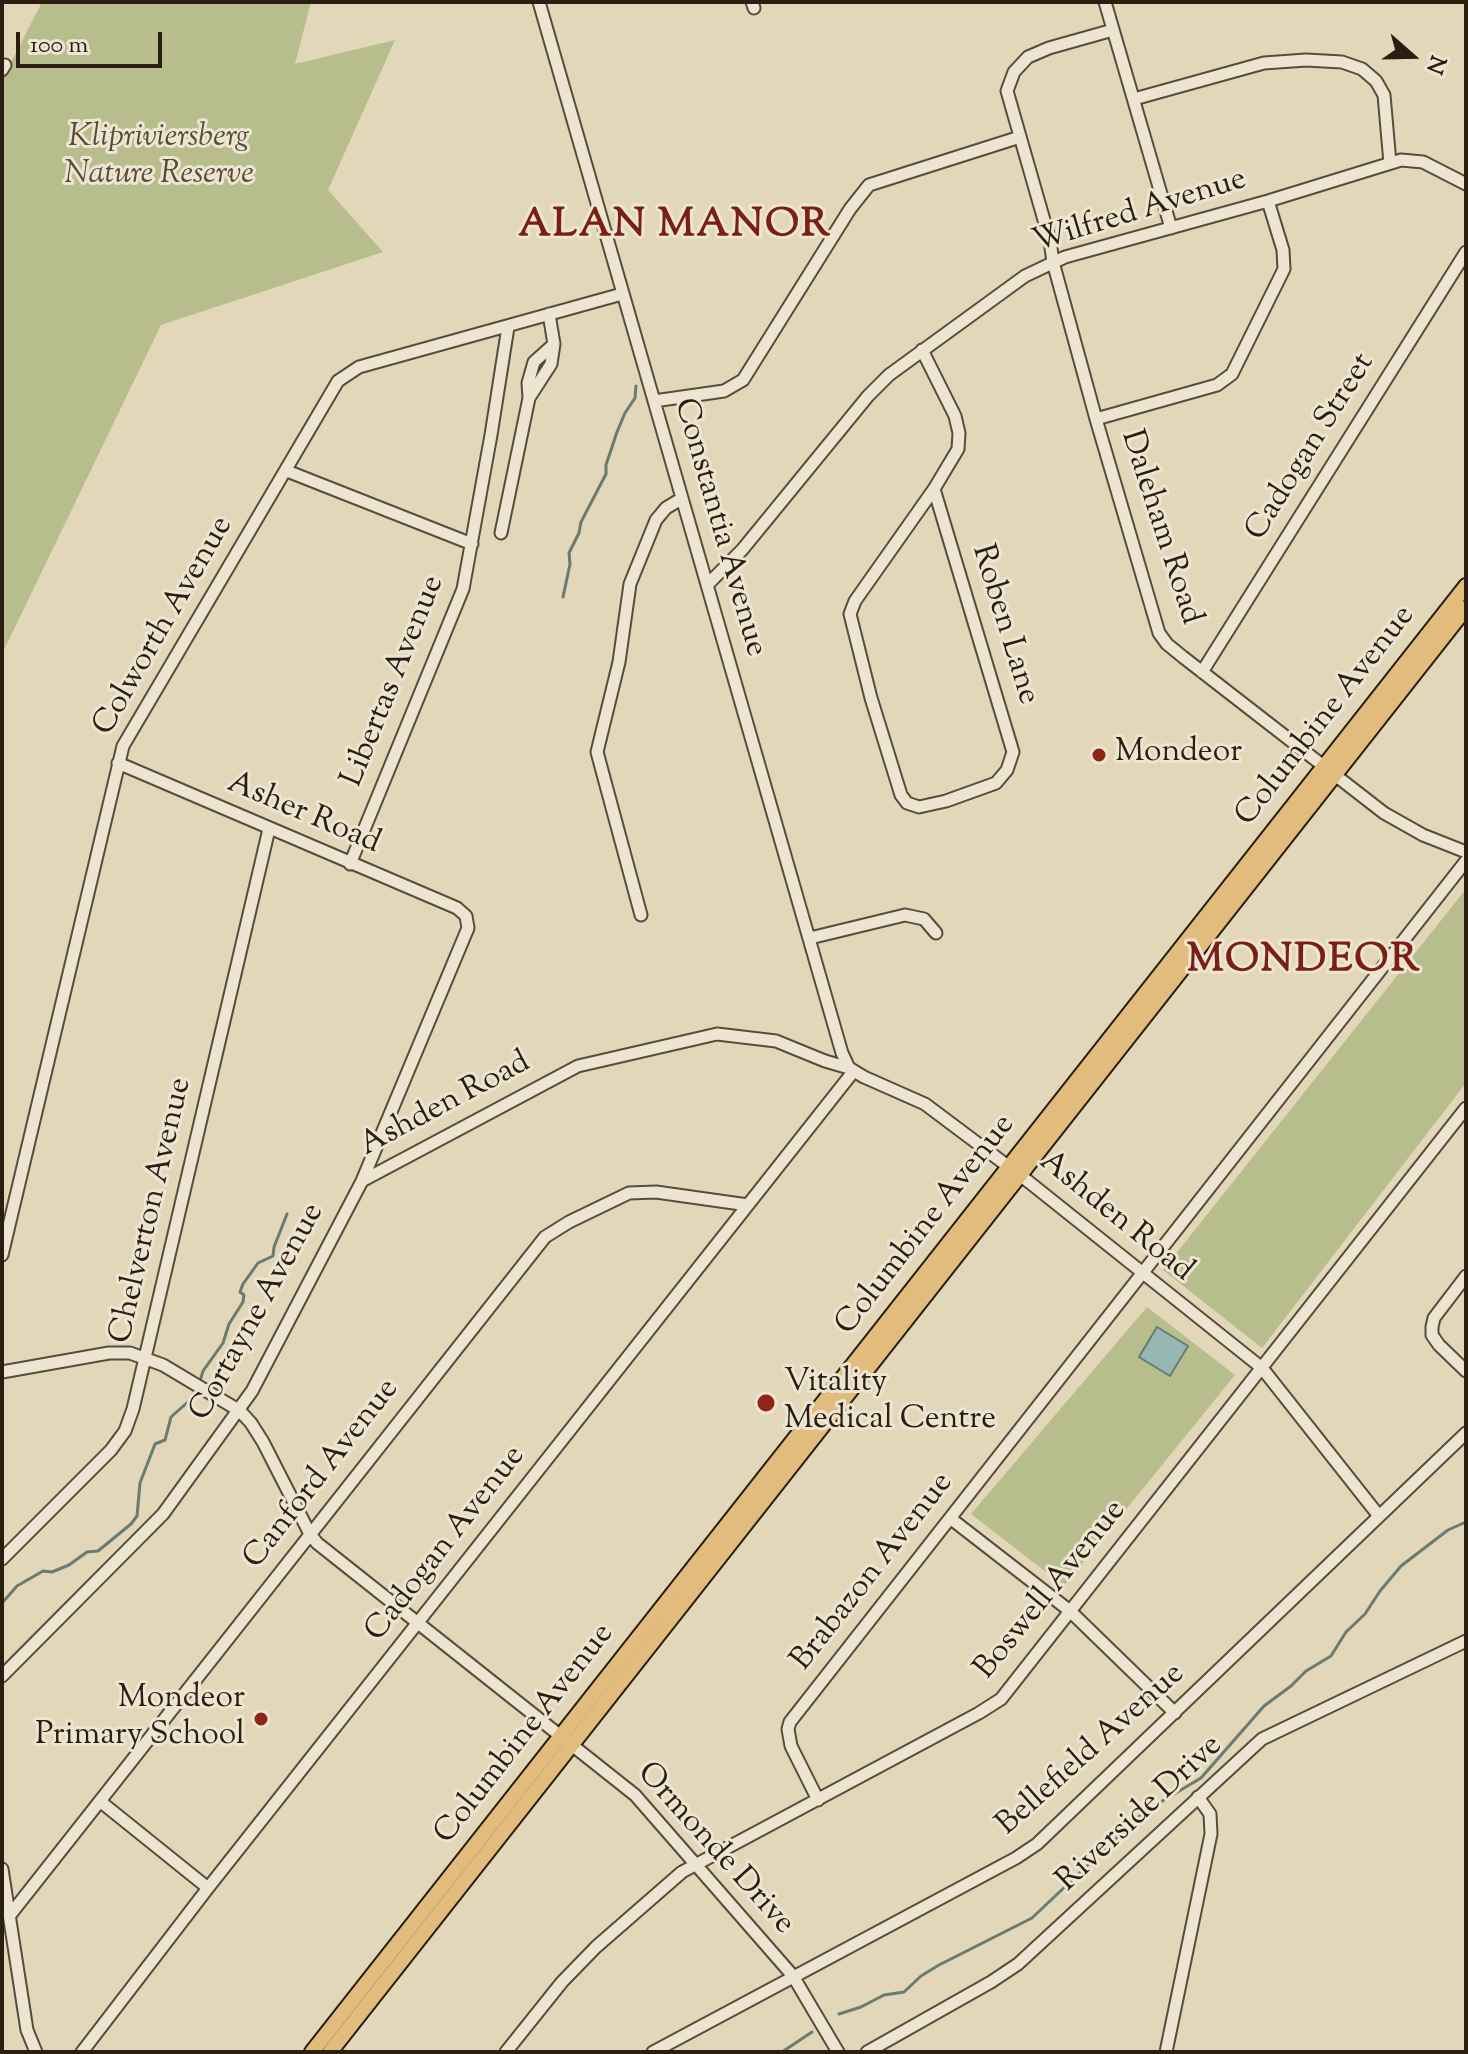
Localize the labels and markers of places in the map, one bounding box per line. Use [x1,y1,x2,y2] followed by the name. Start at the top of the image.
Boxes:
[1115,736,1242,774] place label: Mondeor
[1090,746,1108,764] marker: Mondeor
[784,1366,996,1441] place label: Vitality Medical Centre
[755,1392,777,1414] marker: Vitality Medical Centre
[35,1682,245,1757] place label: Mondeor Primary School
[252,1710,270,1728] marker: Mondeor Primary School

